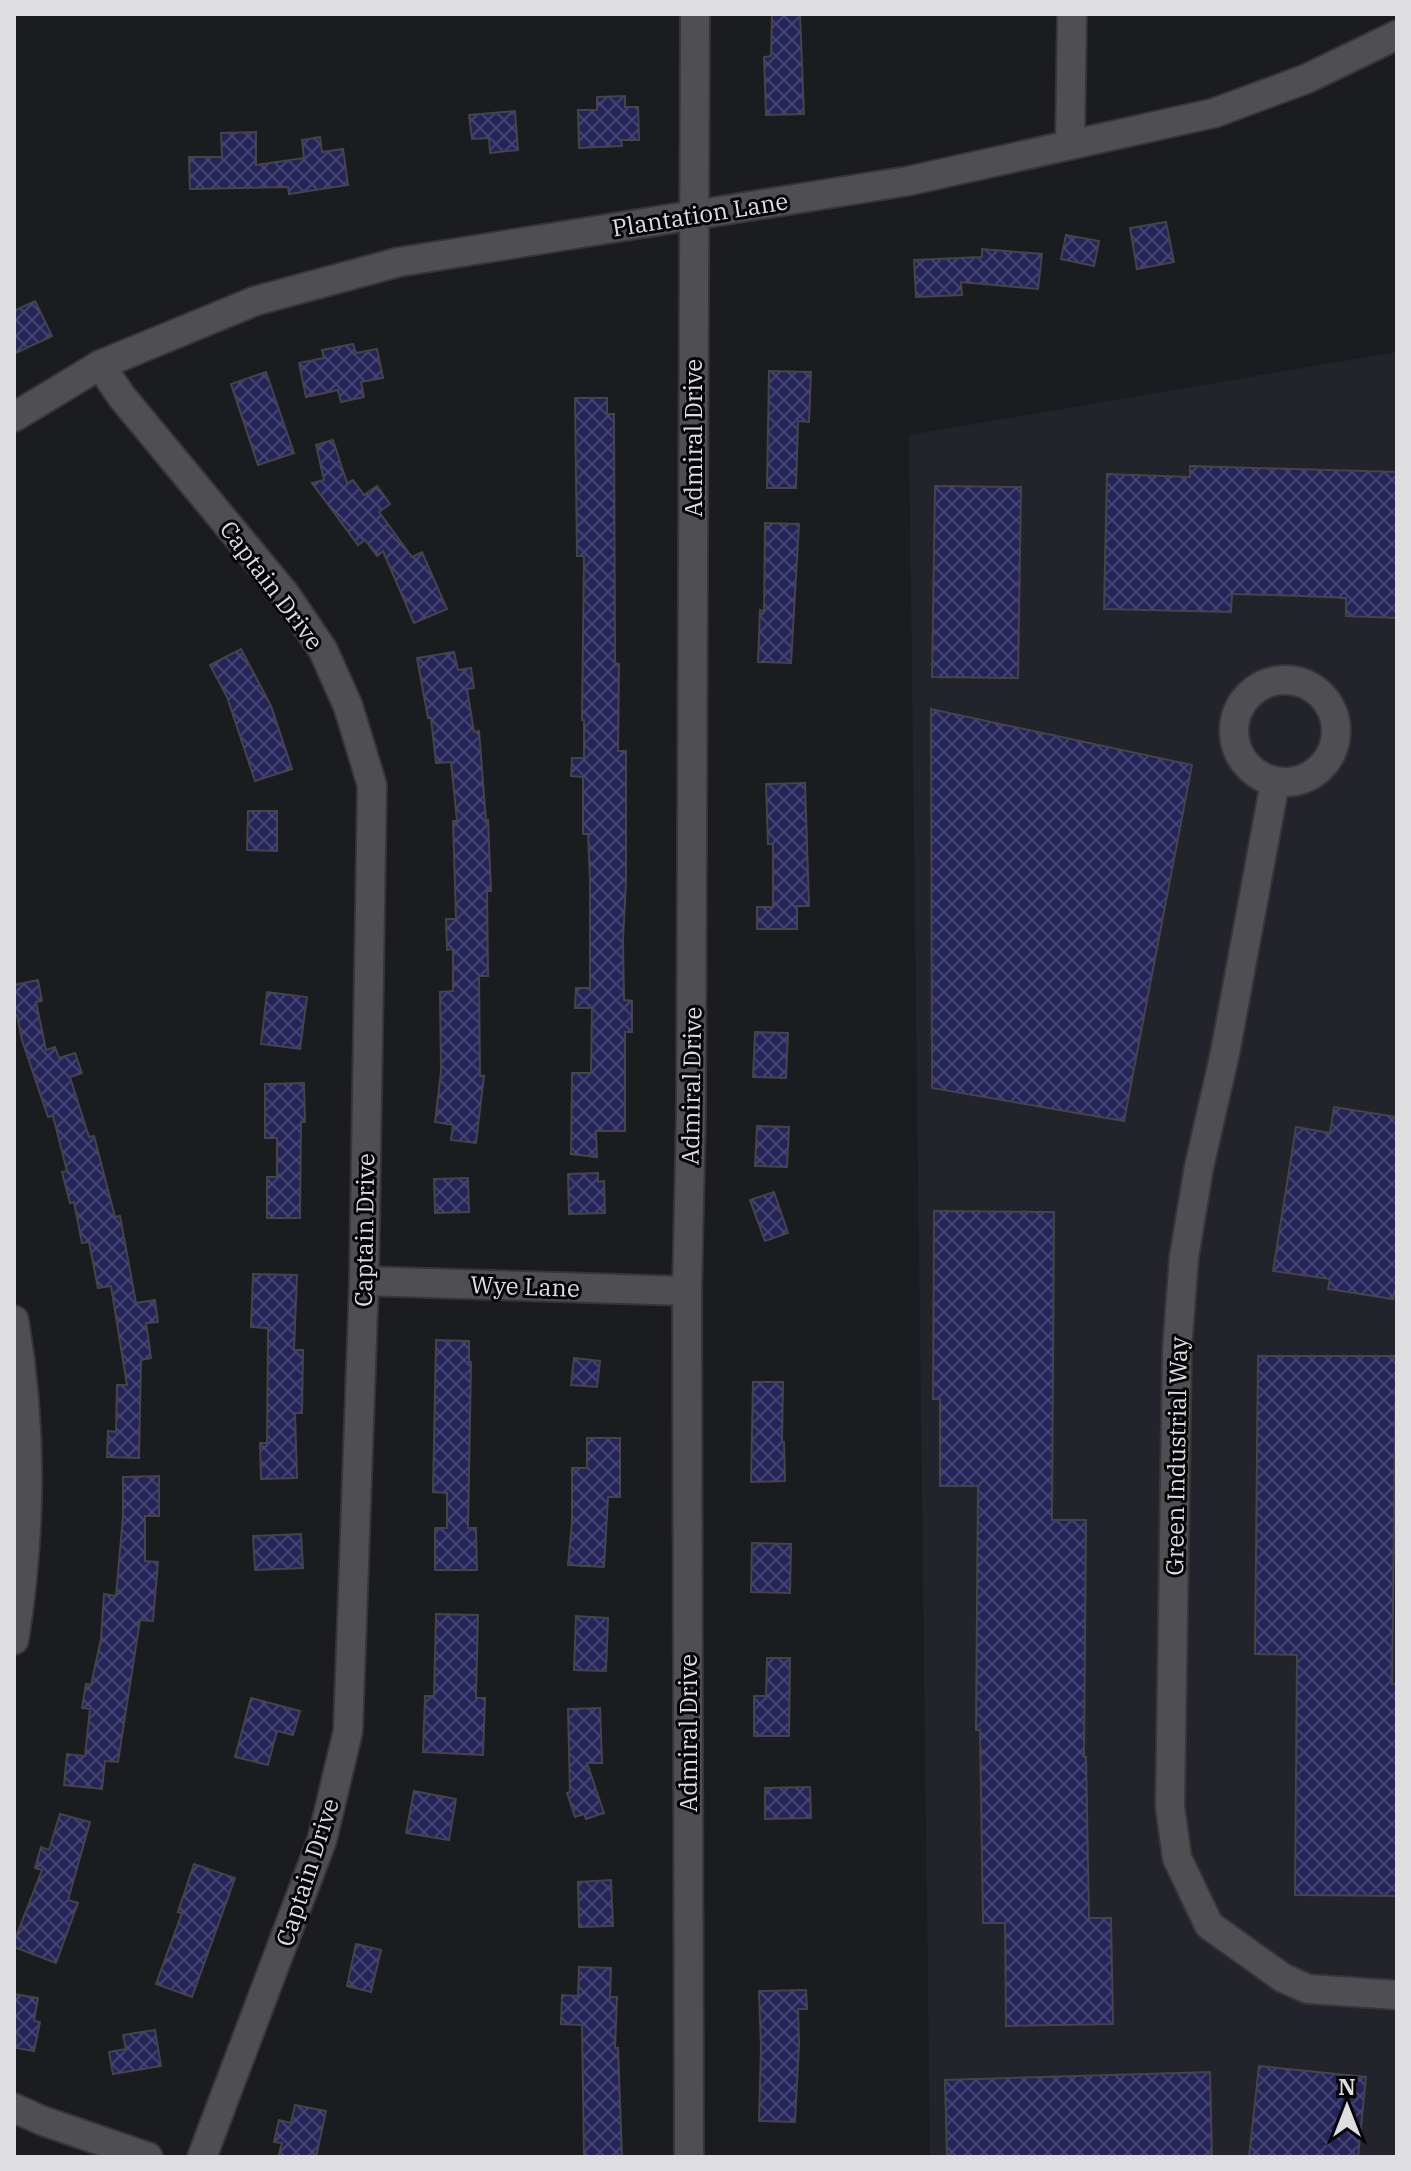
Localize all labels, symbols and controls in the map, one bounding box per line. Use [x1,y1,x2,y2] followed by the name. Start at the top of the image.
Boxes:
[610,184,790,244] street label: Plantation Lane
[677,359,709,517] street label: Admiral Drive
[213,514,331,656] street label: Captain Drive
[674,1007,708,1165] street label: Admiral Drive
[347,1153,381,1307] street label: Captain Drive
[470,1268,580,1304] street label: Wye Lane
[1158,1336,1194,1576] street label: Green Industrial Way
[672,1654,704,1812] street label: Admiral Drive
[268,1794,346,1950] street label: Captain Drive
[1307,2067,1387,2147] north arrow
[1338,2072,1356,2101] text: N

